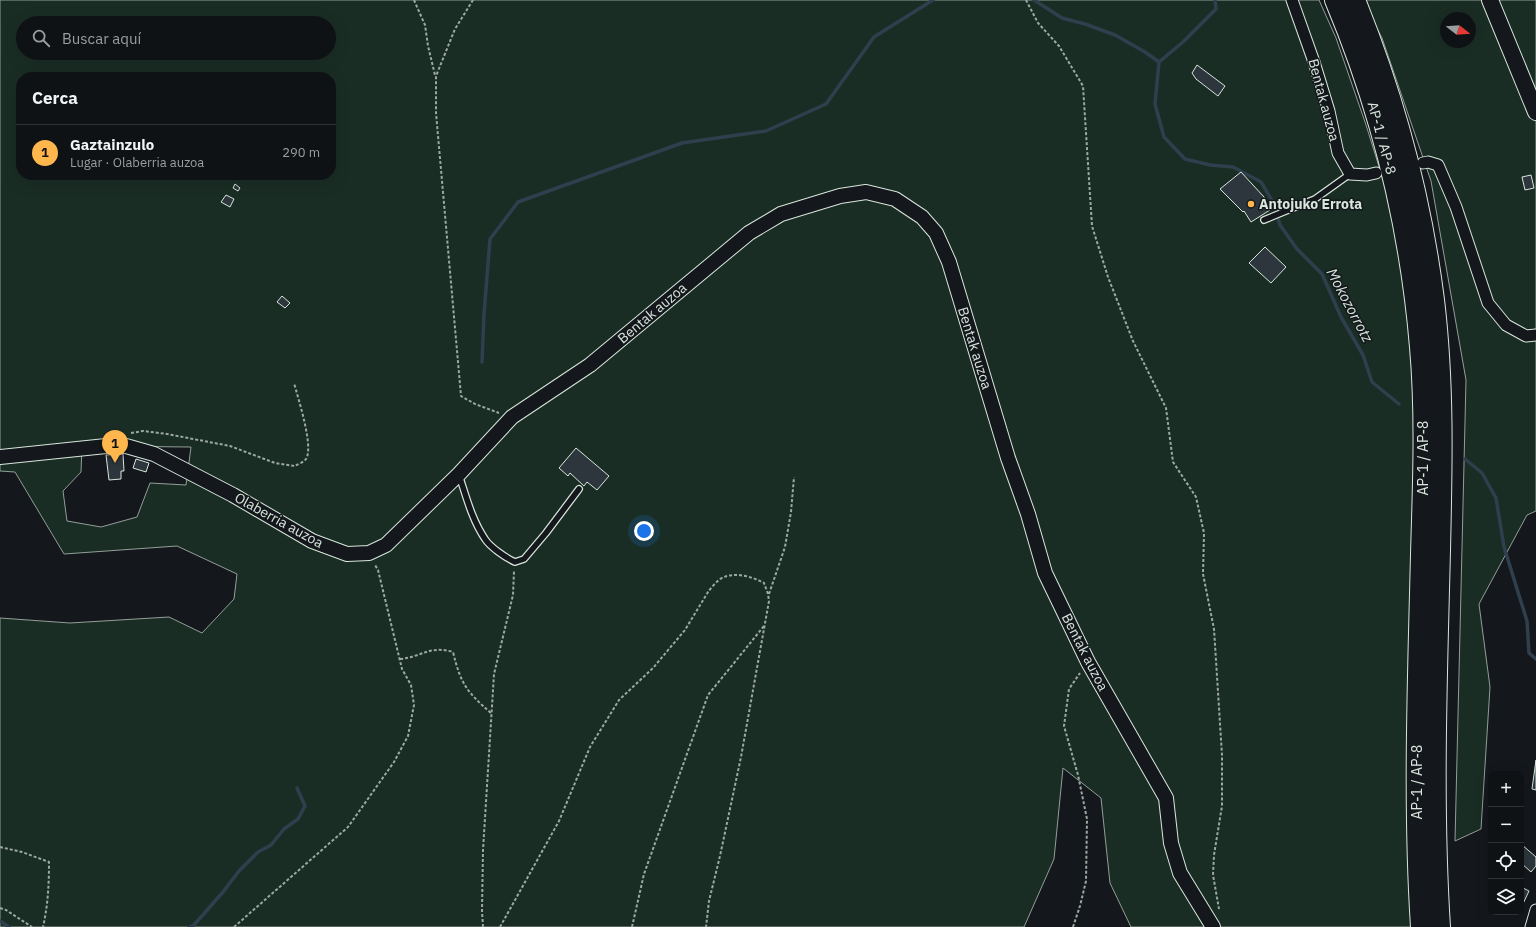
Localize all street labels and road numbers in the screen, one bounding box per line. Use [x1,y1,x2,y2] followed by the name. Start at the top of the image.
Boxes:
[1304,57,1344,144] street label: Bentak auzoa
[1364,100,1400,176] street label: AP-1 / AP-8
[614,278,691,347] street label: Bentak auzoa
[954,305,996,392] street label: Bentak auzoa
[1414,421,1432,495] street label: AP-1 / AP-8
[231,488,327,552] street label: Olaberria auzoa
[1058,610,1113,694] street label: Bentak auzoa
[1408,745,1426,819] street label: AP-1 / AP-8

